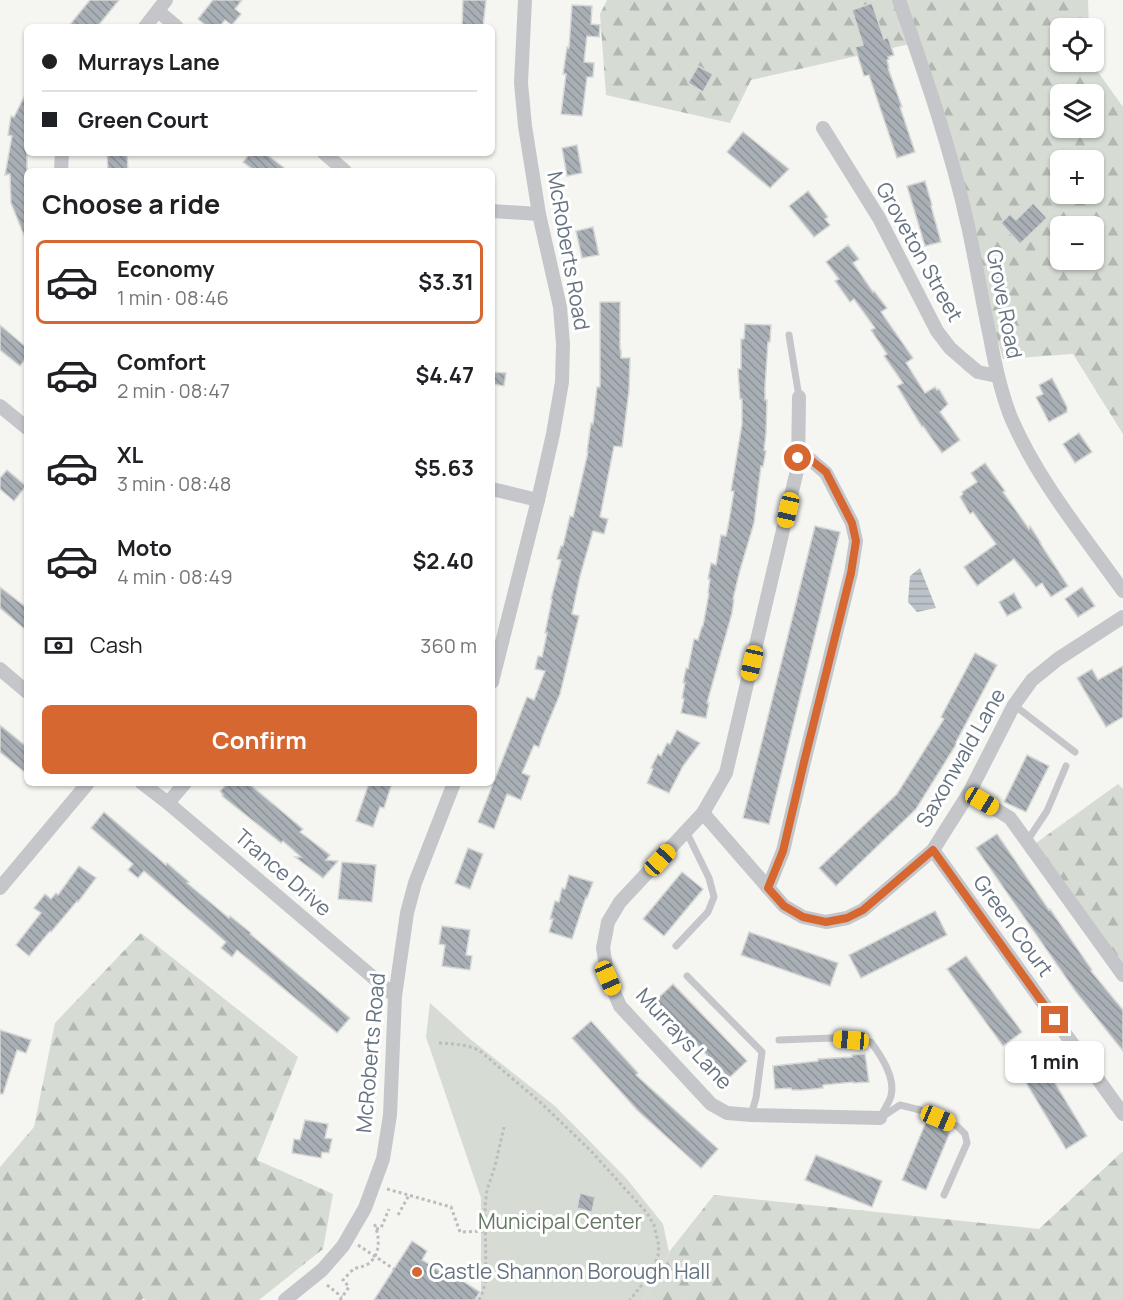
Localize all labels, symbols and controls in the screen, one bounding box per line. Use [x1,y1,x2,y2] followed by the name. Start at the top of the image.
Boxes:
[1050,18,1104,270] map controls
[1050,18,1104,72] button: locate
[78,47,220,77] text: Murrays Lane
[1050,84,1104,138] button: layers
[78,105,209,135] text: Green Court
[1050,150,1104,204] button: +
[541,169,597,332] street label: McRoberts Road
[870,177,970,326] street label: Groveton Street
[42,185,220,222] text: Choose a ride
[1050,216,1104,270] button: −
[981,247,1029,361] street label: Grove Road
[117,254,215,284] text: Economy
[45,255,99,309] icon: car
[418,267,474,297] text: $3.31
[117,284,229,311] text: 1 min · 08:46
[117,347,206,377] text: Comfort
[45,348,99,402] icon: car
[415,360,474,390] text: $4.47
[117,377,230,404] text: 2 min · 08:47
[117,440,143,470] text: XL
[45,441,99,495] icon: car
[784,444,811,471] route start
[414,453,474,483] text: $5.63
[117,470,231,497] text: 3 min · 08:48
[775,490,801,530] car
[117,533,172,563] text: Moto
[45,534,99,588] icon: car
[413,546,474,576] text: $2.40
[117,563,233,590] text: 4 min · 08:49
[42,629,75,662] icon: cash
[90,630,143,660] text: Cash
[420,632,477,659] text: 360 m
[739,643,765,683] car
[909,683,1011,832] street label: Saxonwald Lane
[42,705,477,774] button: Confirm
[962,784,1002,818] car
[229,822,338,922] street label: Trance Drive
[641,841,679,879] car
[968,869,1060,982] street label: Green Court
[592,958,624,998] car
[349,972,391,1134] street label: McRoberts Road
[630,982,739,1095] street label: Murrays Lane
[1041,1006,1068,1033] route end
[832,1029,870,1051] car
[1006,1041,1104,1083] callout: 1 min
[1030,1048,1079,1075] text: 1 min
[918,1103,958,1133] car
[478,1207,643,1235] park label: Municipal Center
[429,1257,710,1285] place label: Castle Shannon Borough Hall
[410,1265,424,1279] marker: Castle Shannon Borough Hall

